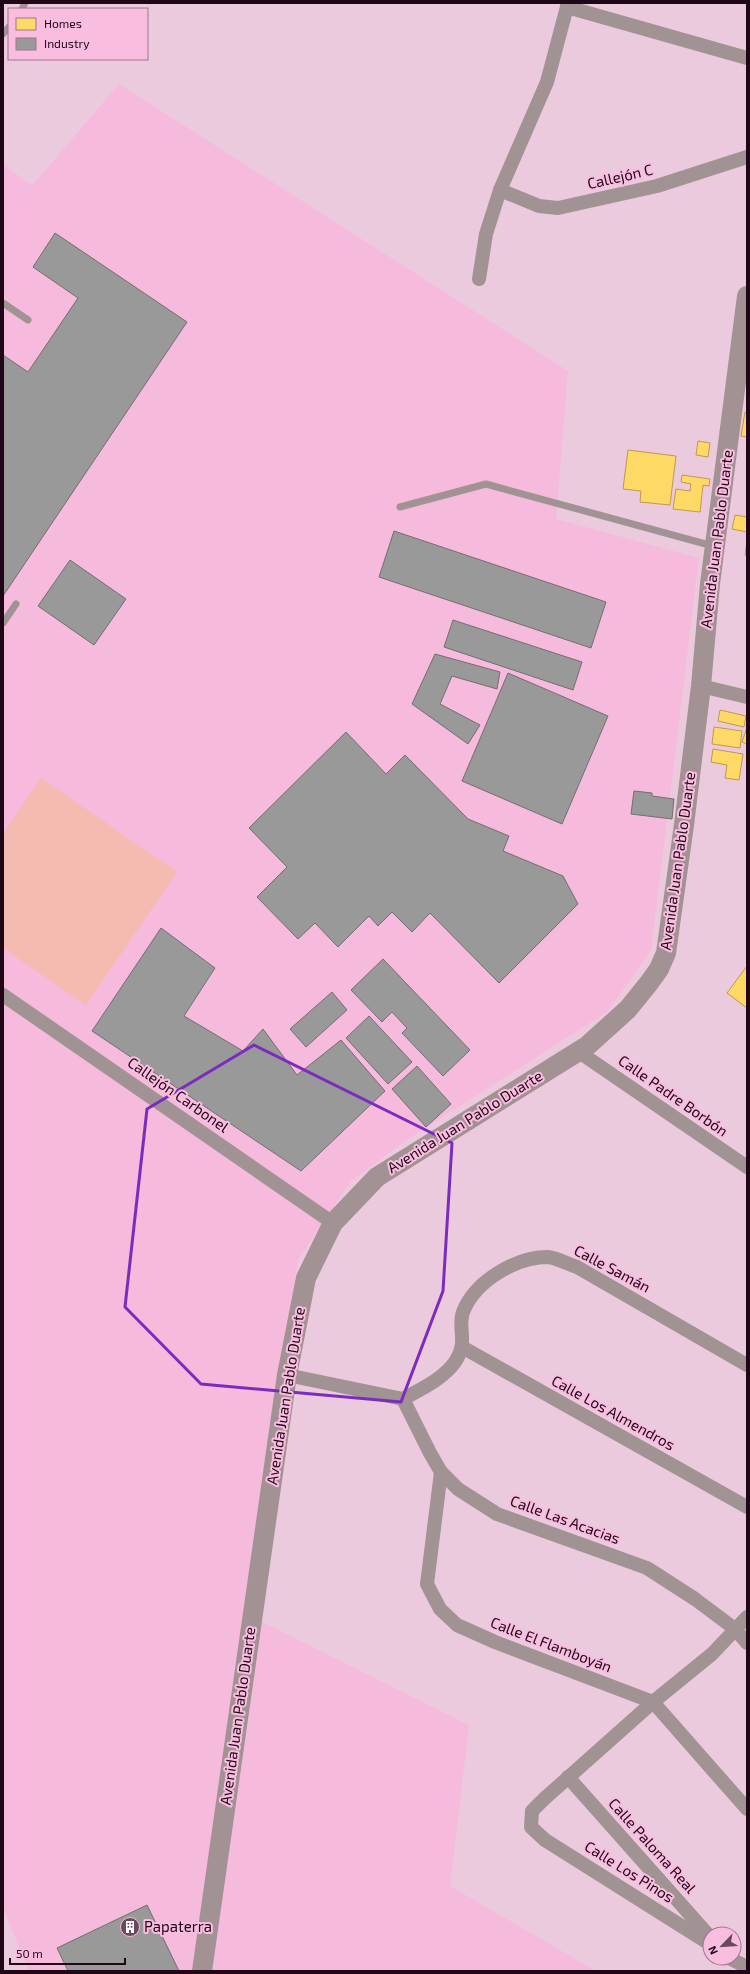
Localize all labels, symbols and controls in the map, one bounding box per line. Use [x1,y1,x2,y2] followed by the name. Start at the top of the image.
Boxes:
[8,8,148,60] legend
[44,16,82,30] text: Homes
[44,36,90,50] text: Industry
[585,160,655,193] street label: Callejón C
[696,449,736,629] street label: Avenida Juan Pablo Duarte
[656,771,698,951] street label: Avenida Juan Pablo Duarte
[615,1051,732,1140] street label: Calle Padre Borbón
[124,1053,233,1137] street label: Callejón Carbonel
[384,1066,545,1176] street label: Avenida Juan Pablo Duarte
[571,1240,654,1296] street label: Calle Samán
[262,1306,308,1486] street label: Avenida Juan Pablo Duarte
[549,1371,678,1453] street label: Calle Los Almendros
[508,1491,623,1547] street label: Calle Las Acacias
[488,1613,615,1676] street label: Calle El Flamboyán
[216,1626,258,1806] street label: Avenida Juan Pablo Duarte
[605,1794,701,1897] street label: Calle Paloma Real
[582,1837,677,1906] street label: Calle Los Pinos
[119,1916,141,1938] building icon: Papaterra
[144,1917,212,1935] place label: Papaterra
[702,1926,742,1966] north arrow
[10,1940,125,1966] scale bar
[705,1944,720,1957] text: N
[16,1946,43,1960] text: 50 m

